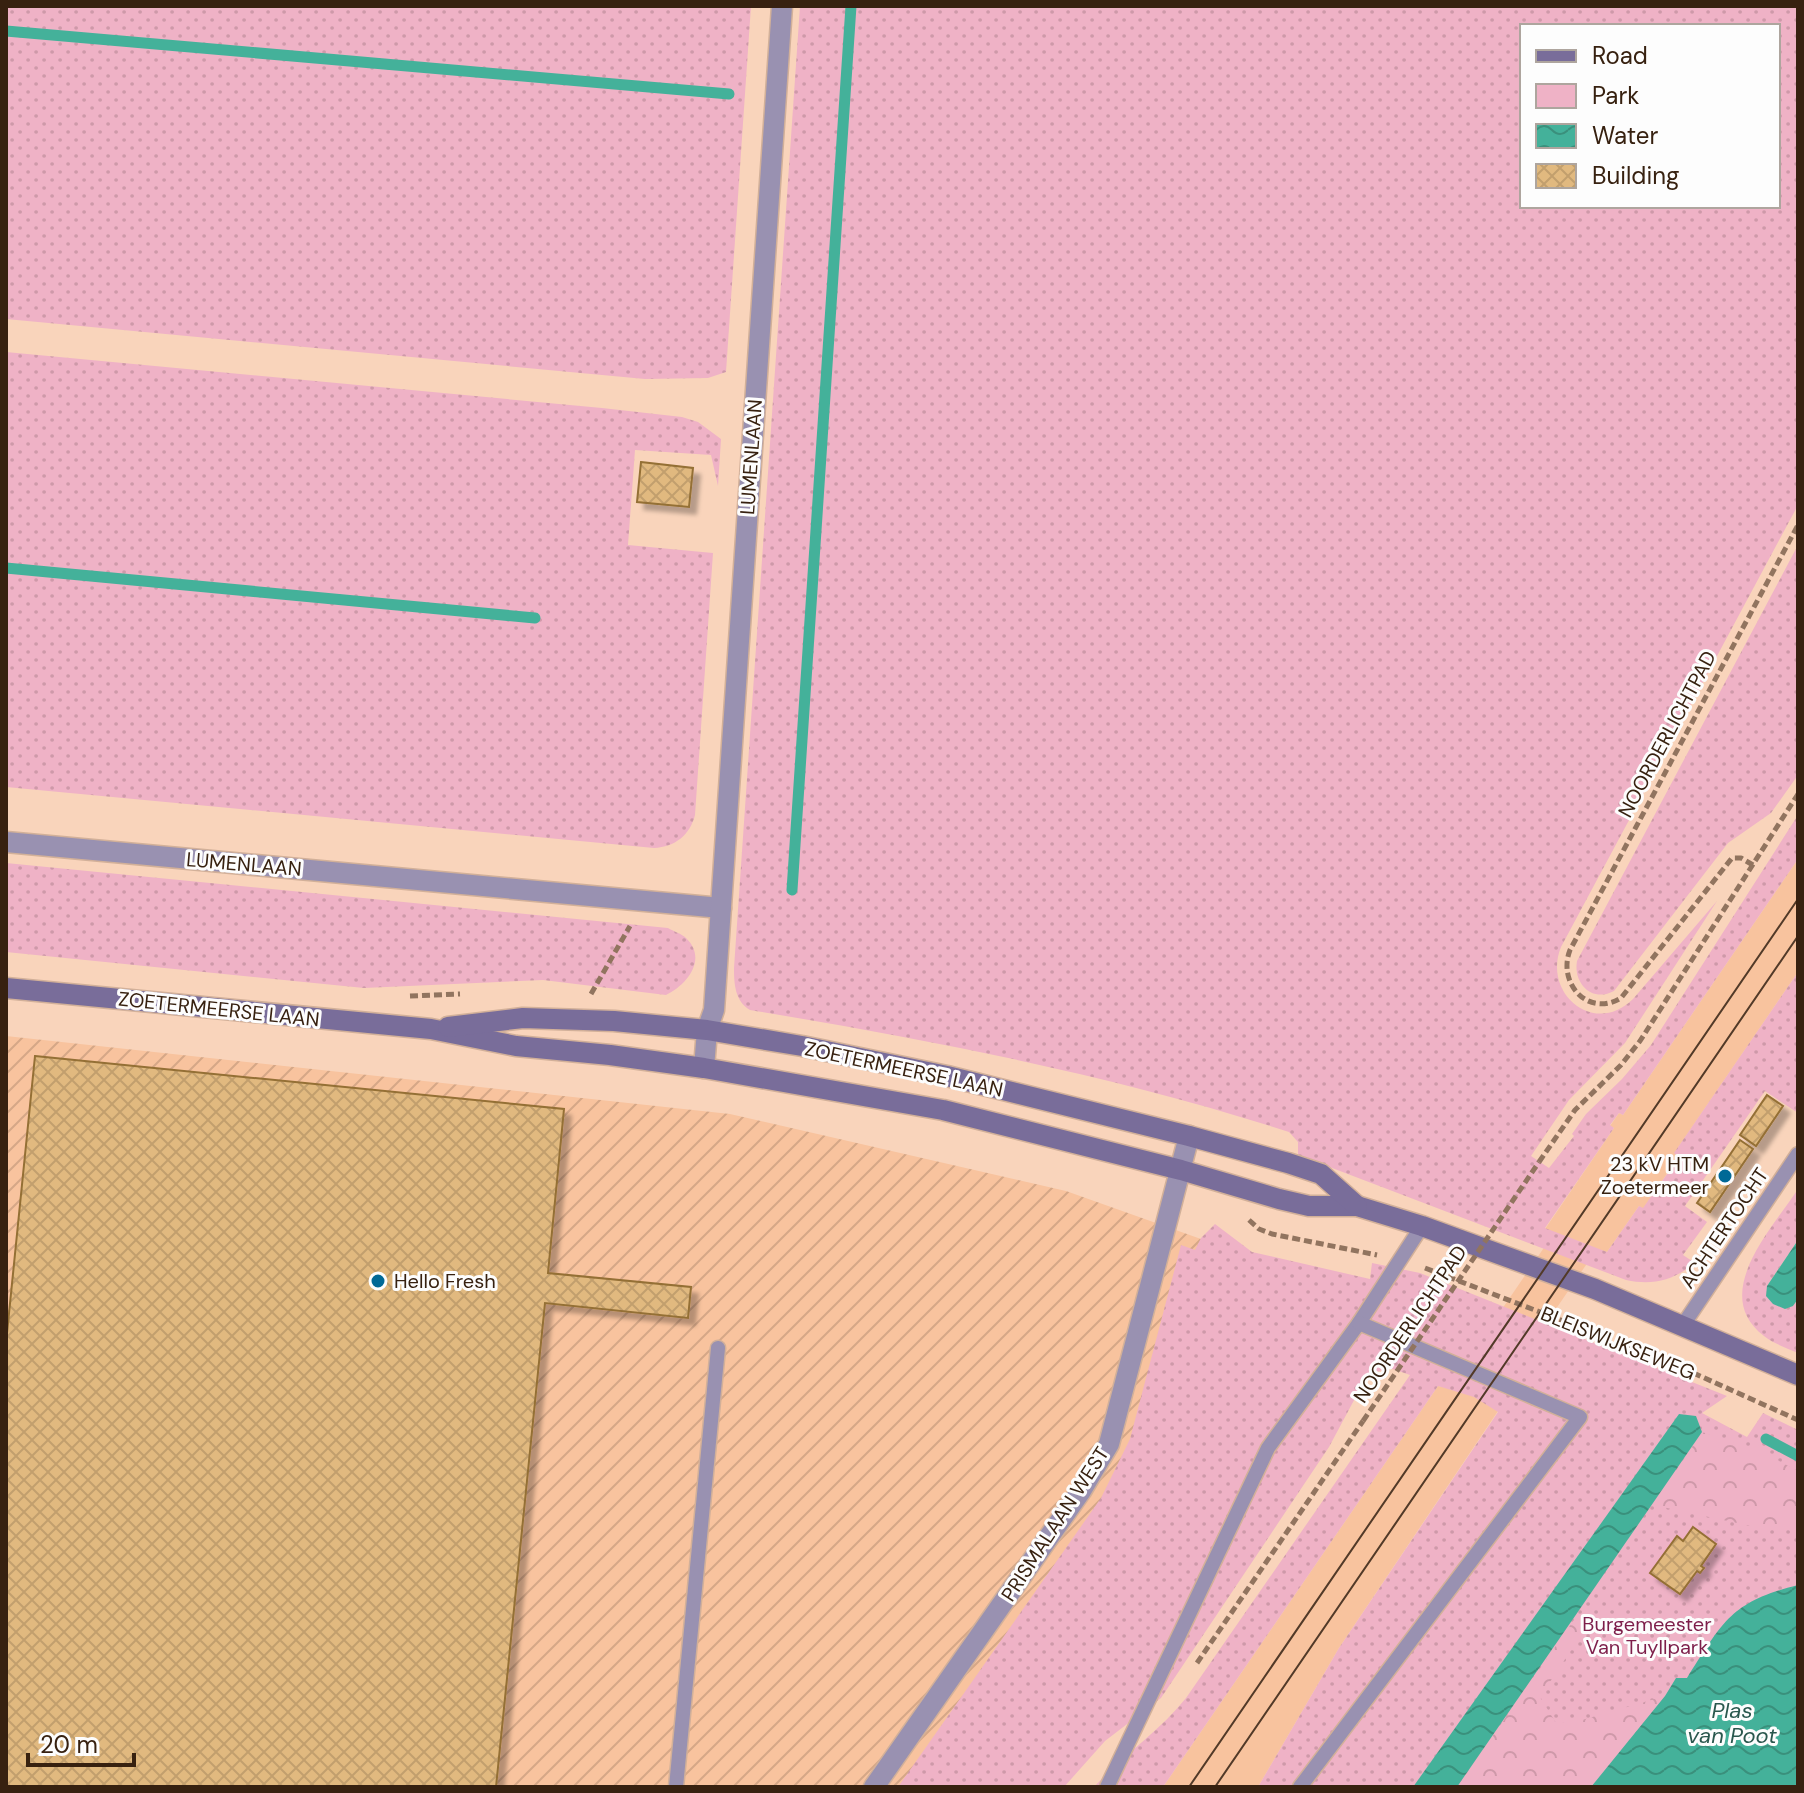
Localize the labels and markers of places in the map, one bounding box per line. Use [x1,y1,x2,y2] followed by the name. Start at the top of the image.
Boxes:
[1601,1151,1709,1200] place label: 23 kV HTM Zoetermeer
[1716,1167,1734,1185] marker: 23 kV HTM Zoetermeer
[394,1268,496,1294] place label: Hello Fresh
[369,1272,387,1290] marker: Hello Fresh

